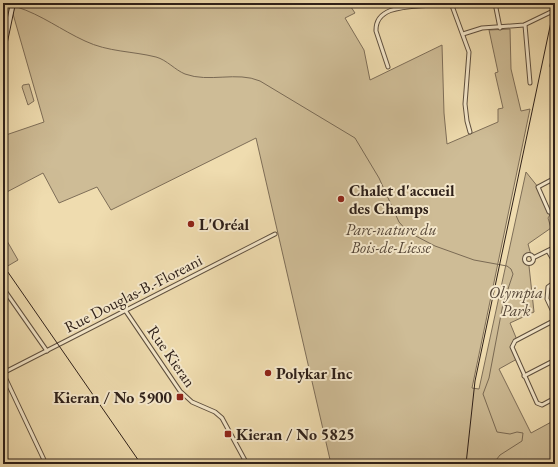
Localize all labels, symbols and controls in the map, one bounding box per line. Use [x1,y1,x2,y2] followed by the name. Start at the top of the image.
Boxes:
[349,180,455,219] place label: Chalet d'accueil des Champs
[336,194,346,204] marker: Chalet d'accueil des Champs
[199,214,249,235] place label: L'Oréal
[186,219,196,229] marker: L'Oréal
[345,219,437,258] park label: Parc-nature du Bois-de-Liesse
[61,250,206,337] street label: Rue Douglas-B.-Floreani
[489,282,543,321] park label: Olympia Park
[143,321,201,392] street label: Rue Kieran
[276,363,353,384] place label: Polykar Inc
[263,368,273,378] marker: Polykar Inc
[53,387,173,408] place label: Kieran / No 5900
[175,392,185,402] marker: Kieran / No 5900
[236,424,355,445] place label: Kieran / No 5825
[223,429,233,439] marker: Kieran / No 5825

